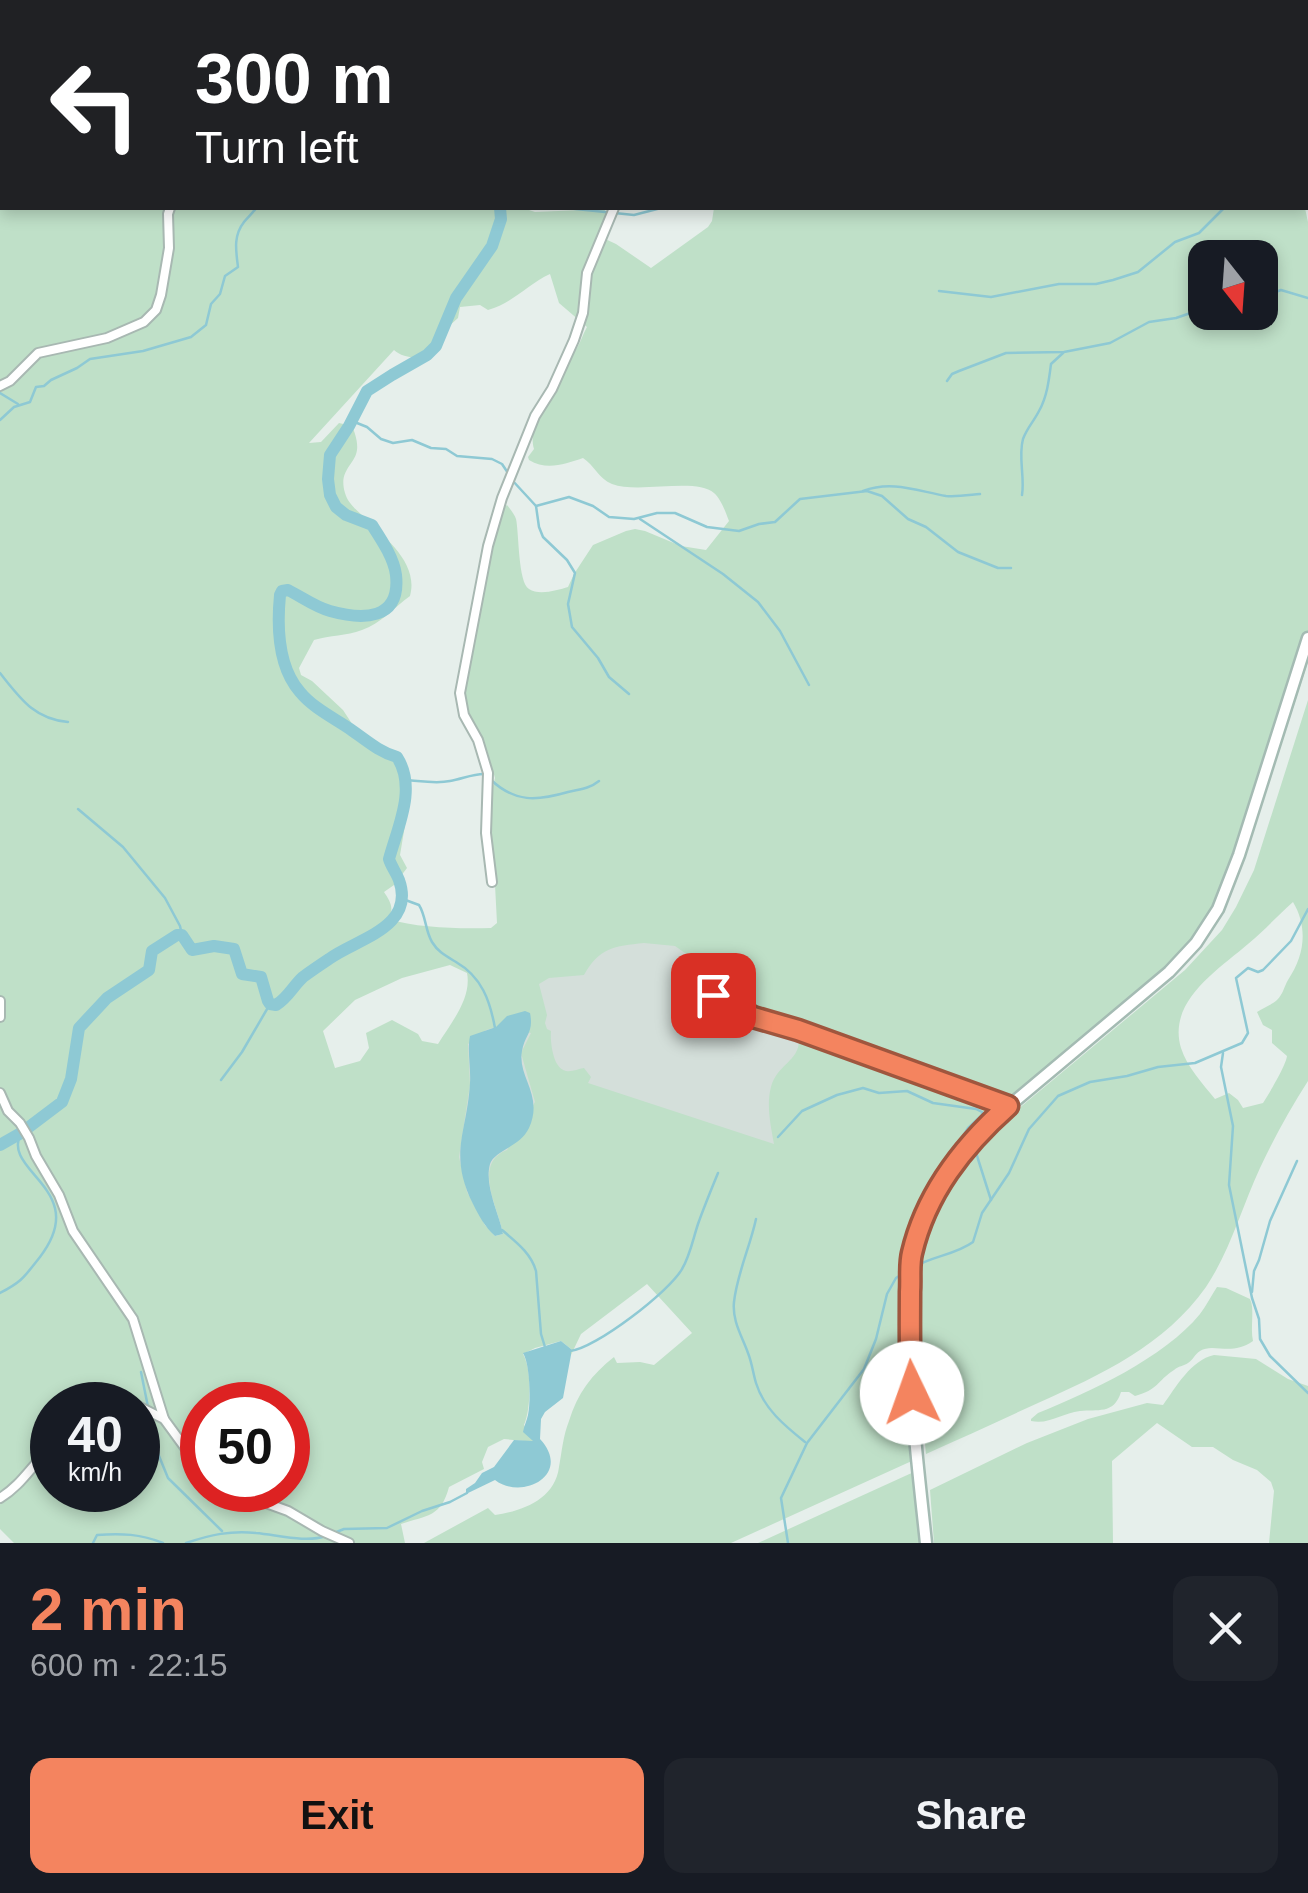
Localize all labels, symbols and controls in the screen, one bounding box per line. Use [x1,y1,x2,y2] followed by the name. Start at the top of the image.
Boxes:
[30,40,160,170] icon: left
[195,40,393,118] text: 300 m
[195,122,358,173] text: Turn left
[1188,240,1278,330] north arrow
[1188,240,1278,330] map controls
[671,953,756,1038] pin
[686,968,741,1023] icon: arrive
[860,1341,964,1445] position arrow
[180,1382,310,1512] speed limit sign: 50
[67,1407,123,1463] text: 40
[68,1458,122,1486] text: km/h
[30,1576,187,1643] text: 2 min
[1173,1576,1278,1681] button: close
[30,1647,227,1683] text: 600 m · 22:15
[30,1758,644,1873] button: Exit
[664,1758,1278,1873] button: Share

